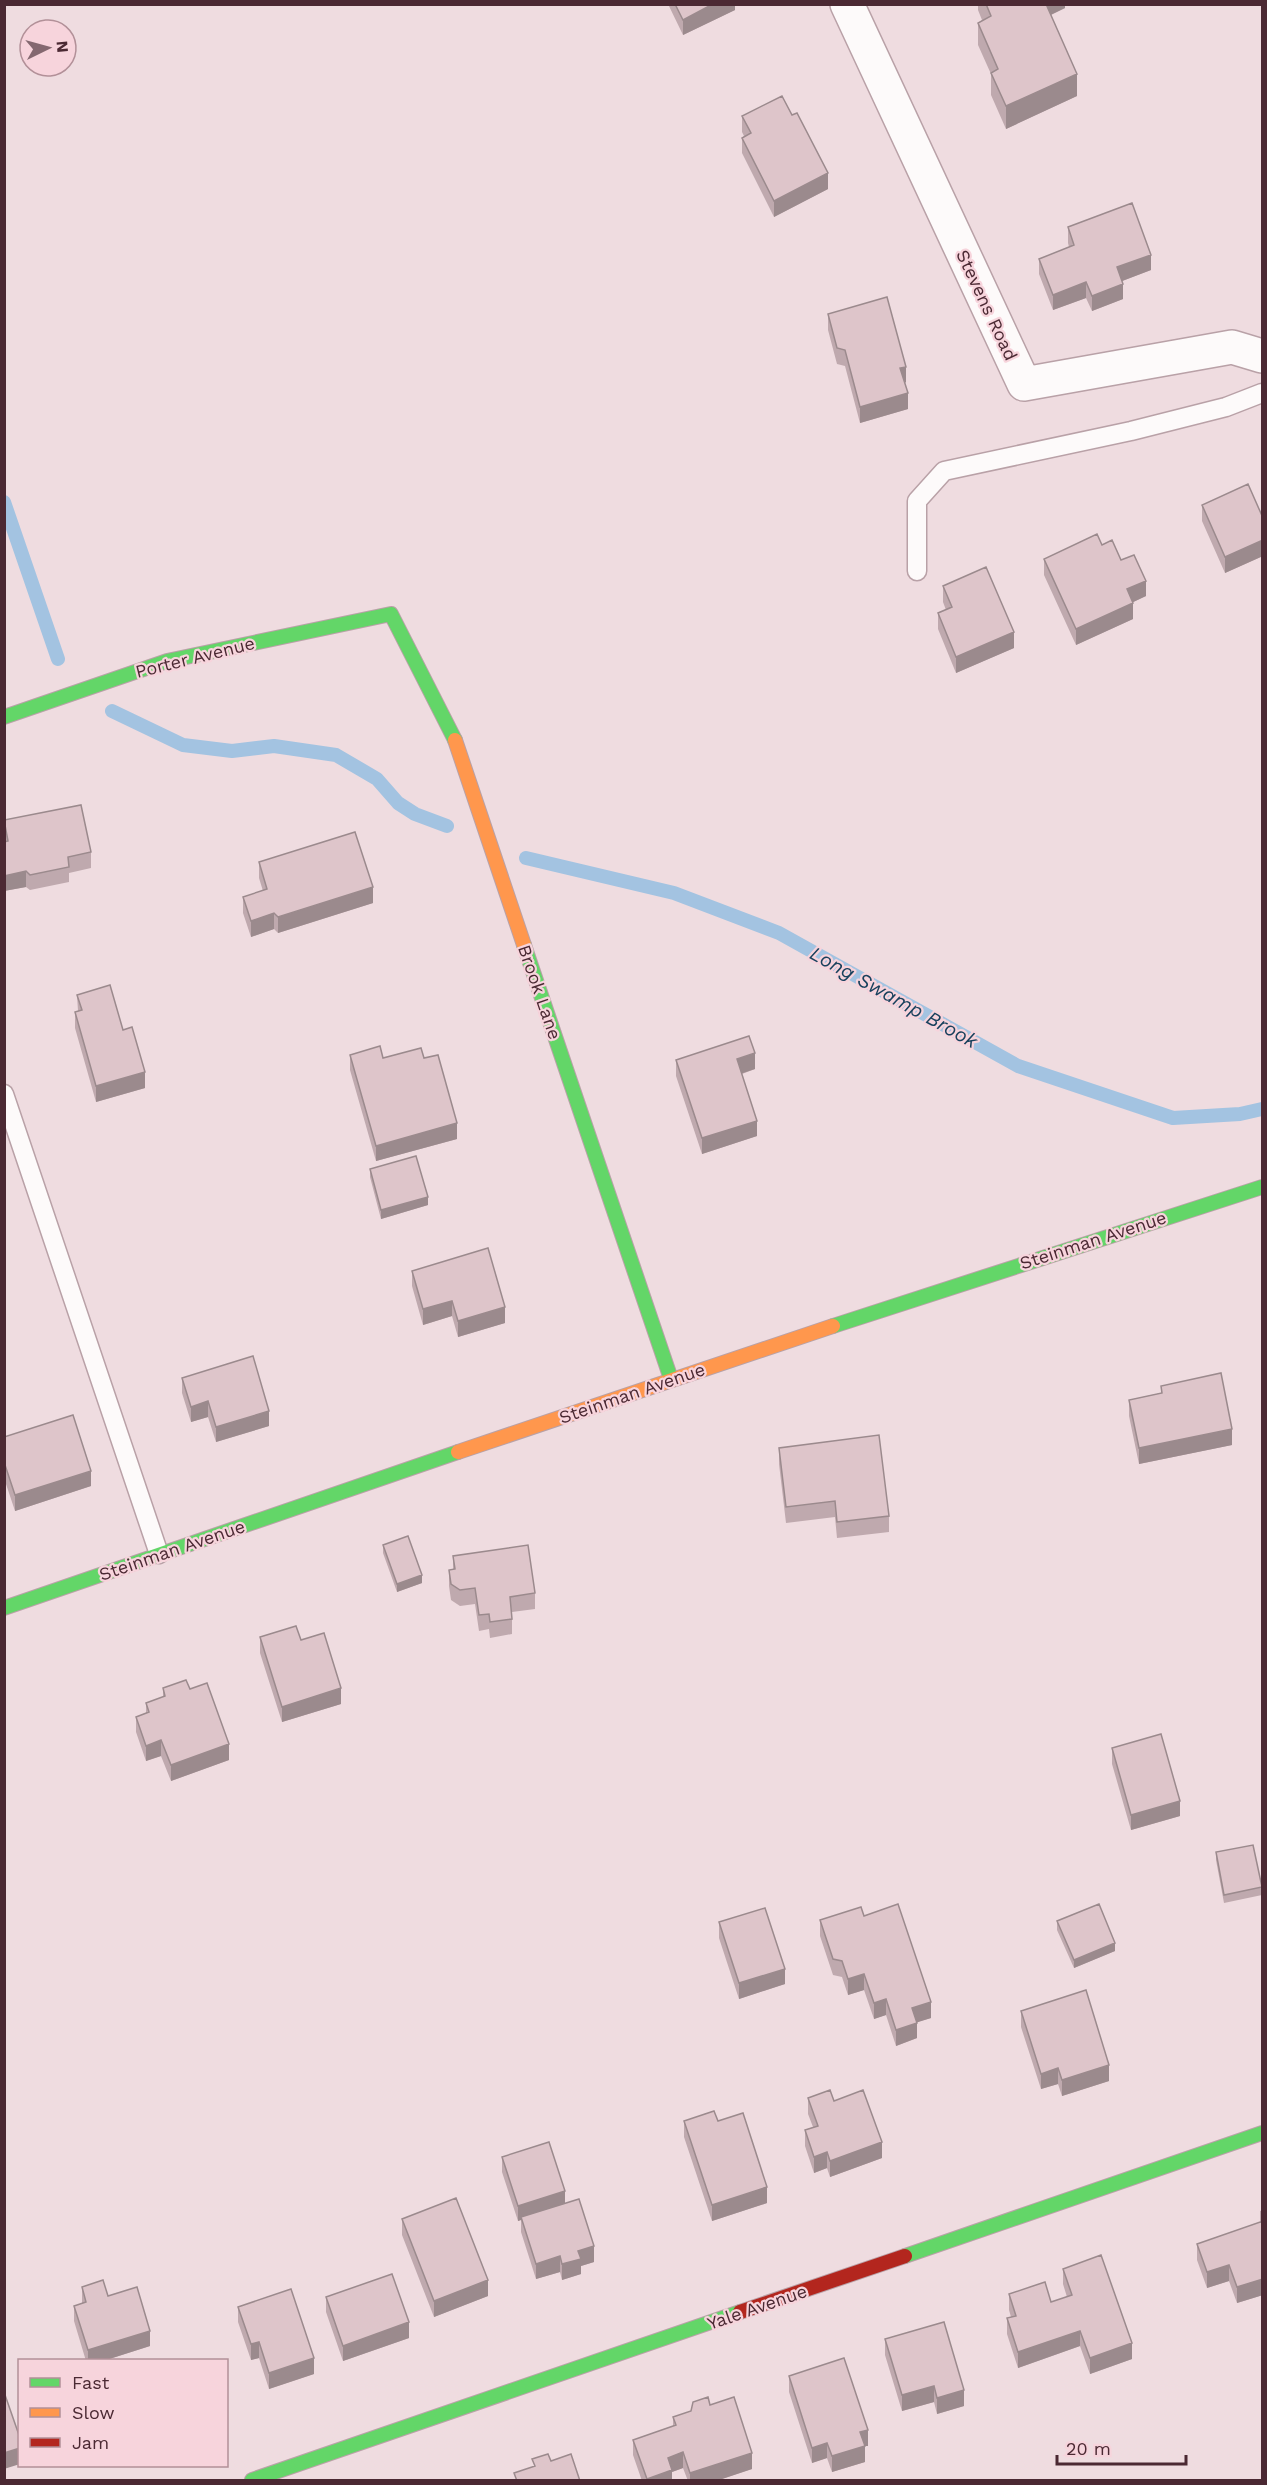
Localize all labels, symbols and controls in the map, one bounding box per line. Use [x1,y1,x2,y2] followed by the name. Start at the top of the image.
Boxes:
[18,18,78,78] north arrow
[52,40,72,53] text: N
[952,246,1022,364] street label: Stevens Road
[133,632,257,682] street label: Porter Avenue
[806,941,983,1054] water label: Long Swamp Brook
[514,942,566,1042] street label: Brook Lane
[1017,1206,1169,1274] street label: Steinman Avenue
[556,1358,708,1428] street label: Steinman Avenue
[96,1515,248,1585] street label: Steinman Avenue
[704,2280,810,2334] street label: Yale Avenue
[18,2359,228,2467] legend
[72,2372,110,2393] text: Fast
[72,2402,115,2423] text: Slow
[1057,2428,1186,2466] scale bar
[72,2432,109,2453] text: Jam
[1066,2438,1111,2459] text: 20 m

